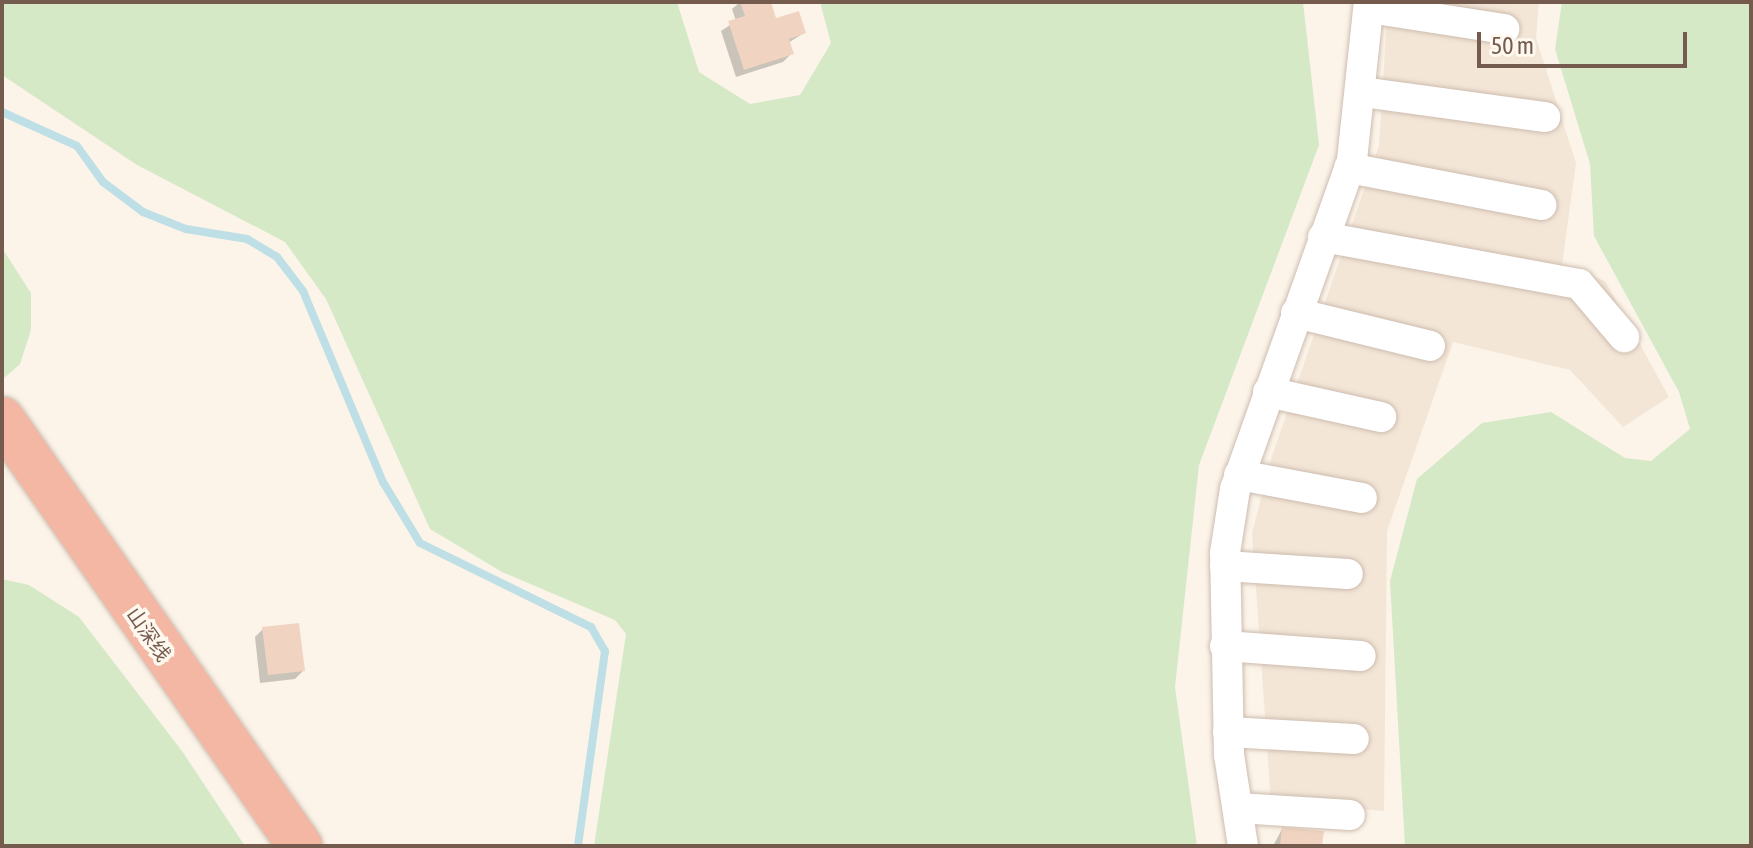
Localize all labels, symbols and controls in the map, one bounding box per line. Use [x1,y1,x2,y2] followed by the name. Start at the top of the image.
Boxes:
[1481,16,1691,66] scale bar
[1491,32,1534,59] text: 50 m
[122,603,176,665] street label: 山深线

